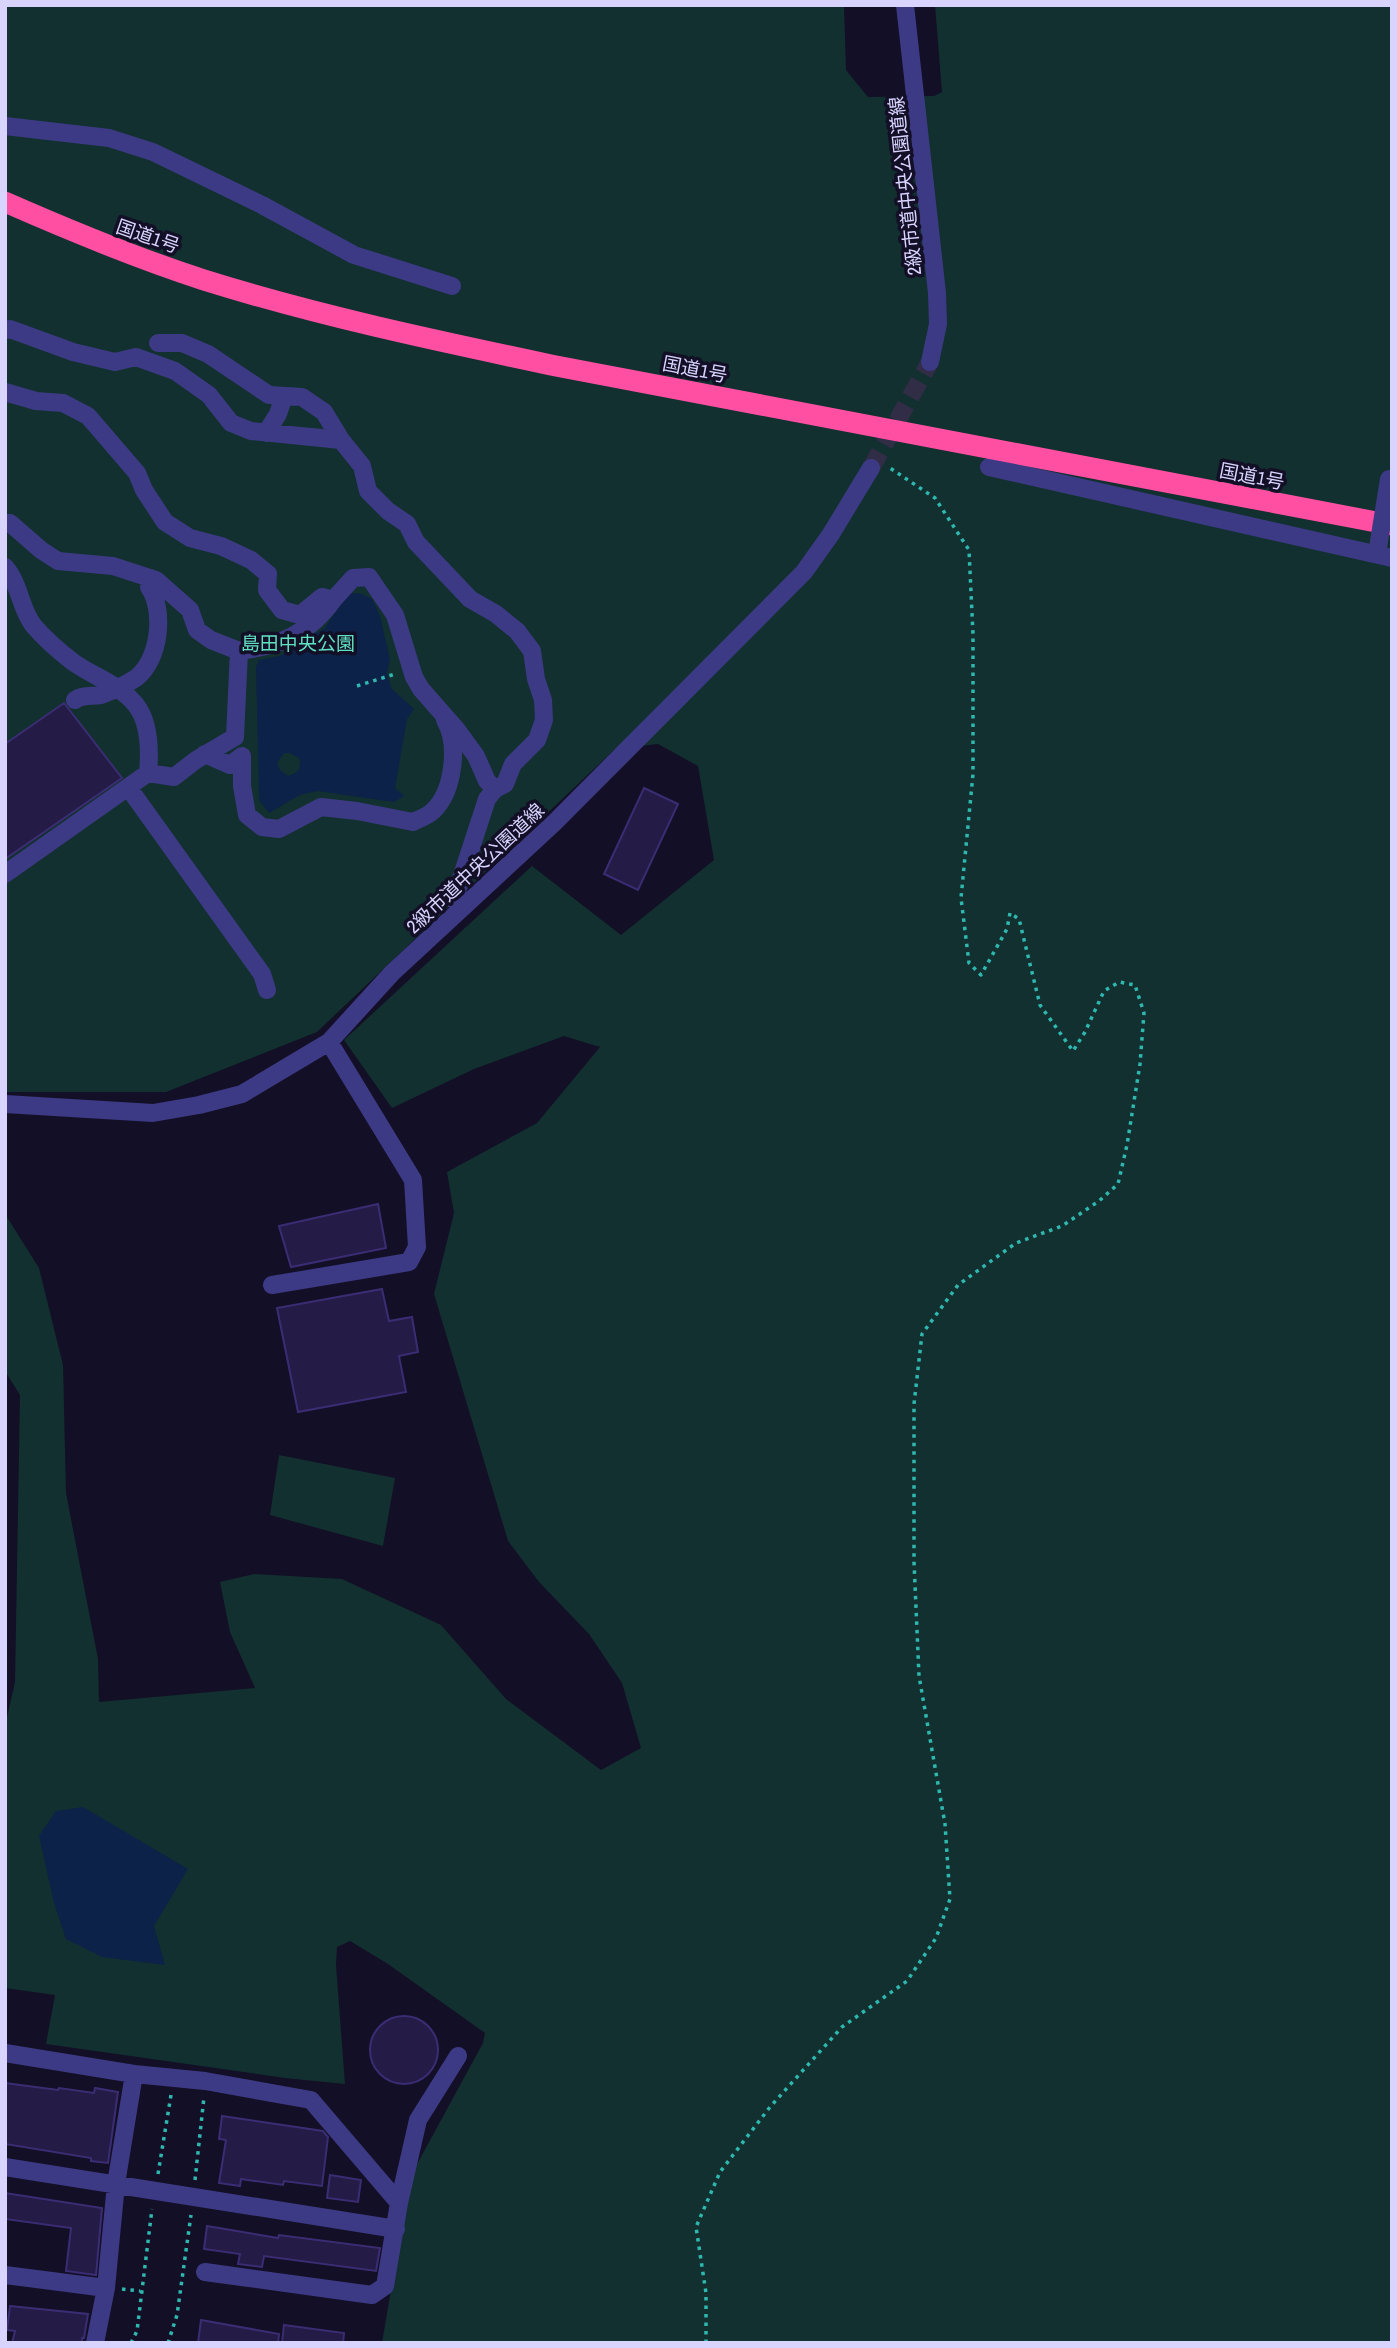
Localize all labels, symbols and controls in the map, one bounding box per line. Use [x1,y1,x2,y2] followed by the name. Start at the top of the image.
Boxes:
[883,95,927,277] street label: 2級市道中央公園道線
[113,213,183,259] street label: 国道1号
[660,350,730,388] street label: 国道1号
[1217,457,1287,495] street label: 国道1号
[241,630,355,656] park label: 島田中央公園
[400,797,550,939] street label: 2級市道中央公園道線

